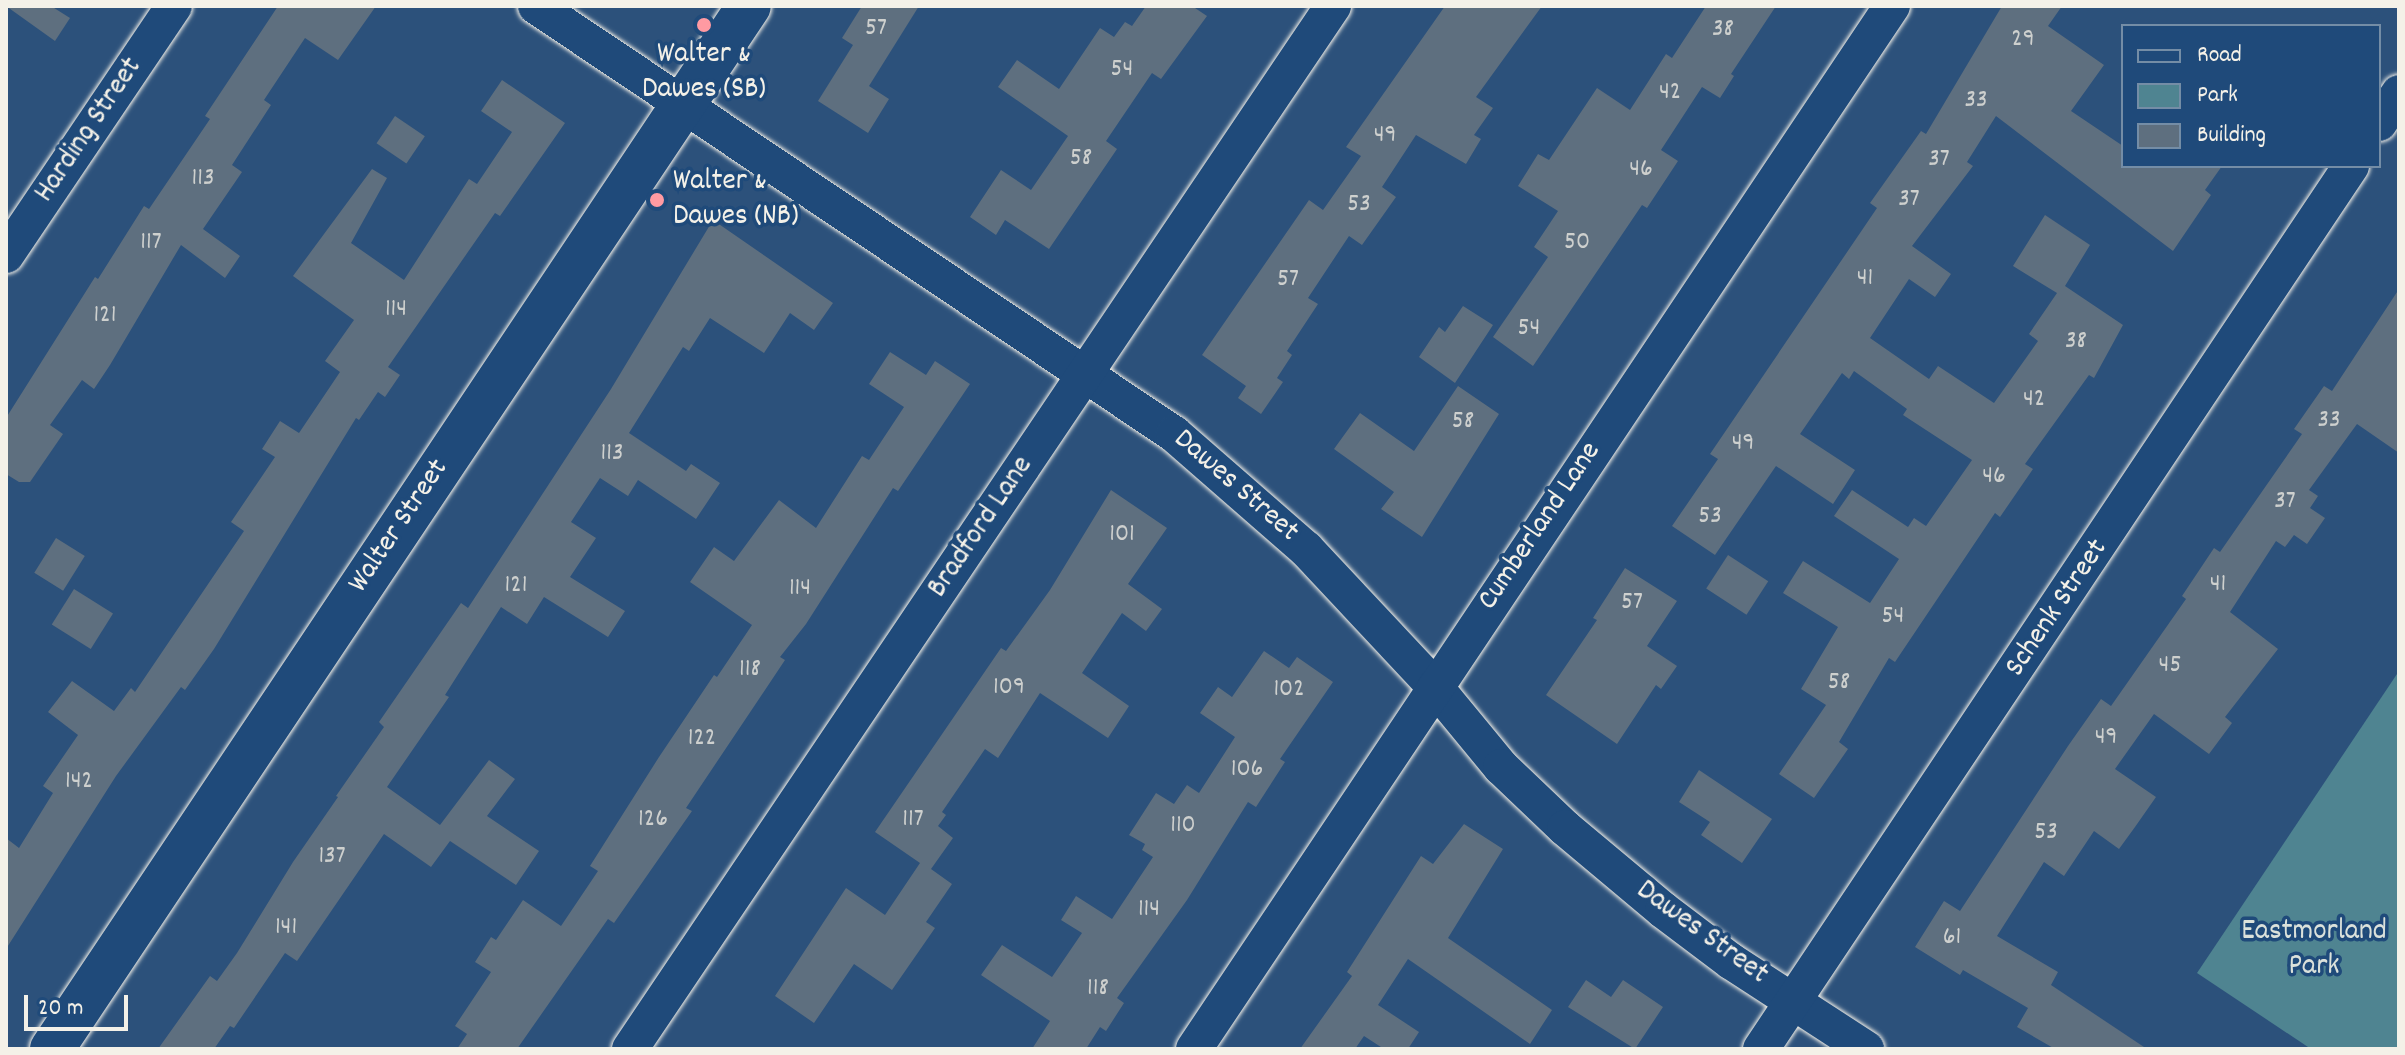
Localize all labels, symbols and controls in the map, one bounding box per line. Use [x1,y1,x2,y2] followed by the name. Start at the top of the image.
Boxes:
[865,13,887,45] house number: 57
[1712,14,1734,46] house number: 38
[695,16,713,34] marker: Walter & Dawes (SB)
[2011,24,2035,56] house number: 29
[2121,24,2381,168] legend
[642,38,766,108] place label: Walter & Dawes (SB)
[2197,39,2242,73] text: Road
[28,52,152,210] street label: Harding Street
[1111,54,1133,86] house number: 54
[1659,77,1681,109] house number: 42
[2197,79,2238,113] text: Park
[1964,85,1988,117] house number: 33
[2197,119,2266,153] text: Building
[1374,120,1396,152] house number: 49
[1070,143,1092,175] house number: 58
[1928,144,1950,176] house number: 37
[1629,154,1653,186] house number: 46
[192,163,214,195] house number: 113
[673,165,799,236] place label: Walter & Dawes (NB)
[1898,184,1920,216] house number: 37
[1347,189,1371,221] house number: 53
[648,191,666,209] marker: Walter & Dawes (NB)
[140,227,162,259] house number: 117
[1564,227,1590,259] house number: 50
[1857,263,1873,295] house number: 41
[1277,264,1299,296] house number: 57
[385,294,407,326] house number: 114
[94,300,116,332] house number: 121
[1518,313,1540,345] house number: 54
[2065,326,2087,358] house number: 38
[2023,384,2045,416] house number: 42
[2317,405,2341,437] house number: 33
[1452,406,1474,438] house number: 58
[1165,423,1305,551] street label: Dawes Street
[1732,428,1754,460] house number: 49
[1472,436,1610,618] street label: Cumberland Lane
[601,438,623,470] house number: 113
[922,450,1042,606] street label: Bradford Lane
[342,453,458,601] street label: Walter Street
[1982,461,2006,493] house number: 46
[2274,486,2296,518] house number: 37
[1698,501,1722,533] house number: 53
[1109,519,1135,551] house number: 101
[1999,533,2117,685] street label: Schenk Street
[2210,569,2226,601] house number: 41
[505,570,527,602] house number: 121
[789,573,811,605] house number: 114
[1621,587,1643,619] house number: 57
[1882,601,1904,633] house number: 54
[2159,650,2181,682] house number: 45
[739,654,761,686] house number: 118
[1828,667,1850,699] house number: 58
[993,672,1025,704] house number: 109
[1273,674,1305,706] house number: 102
[2095,722,2117,754] house number: 49
[688,723,716,755] house number: 122
[1231,754,1263,786] house number: 106
[65,766,93,798] house number: 142
[638,804,668,836] house number: 126
[902,804,924,836] house number: 117
[1170,810,1196,842] house number: 110
[2034,817,2058,849] house number: 53
[318,841,346,873] house number: 137
[1628,874,1774,994] street label: Dawes Street
[1138,894,1160,926] house number: 114
[275,912,297,944] house number: 141
[2241,915,2387,986] park label: Eastmorland Park
[1943,922,1961,954] house number: 61
[1087,973,1109,1005] house number: 118
[28,979,132,1029] scale bar
[38,992,84,1026] text: 20 m

